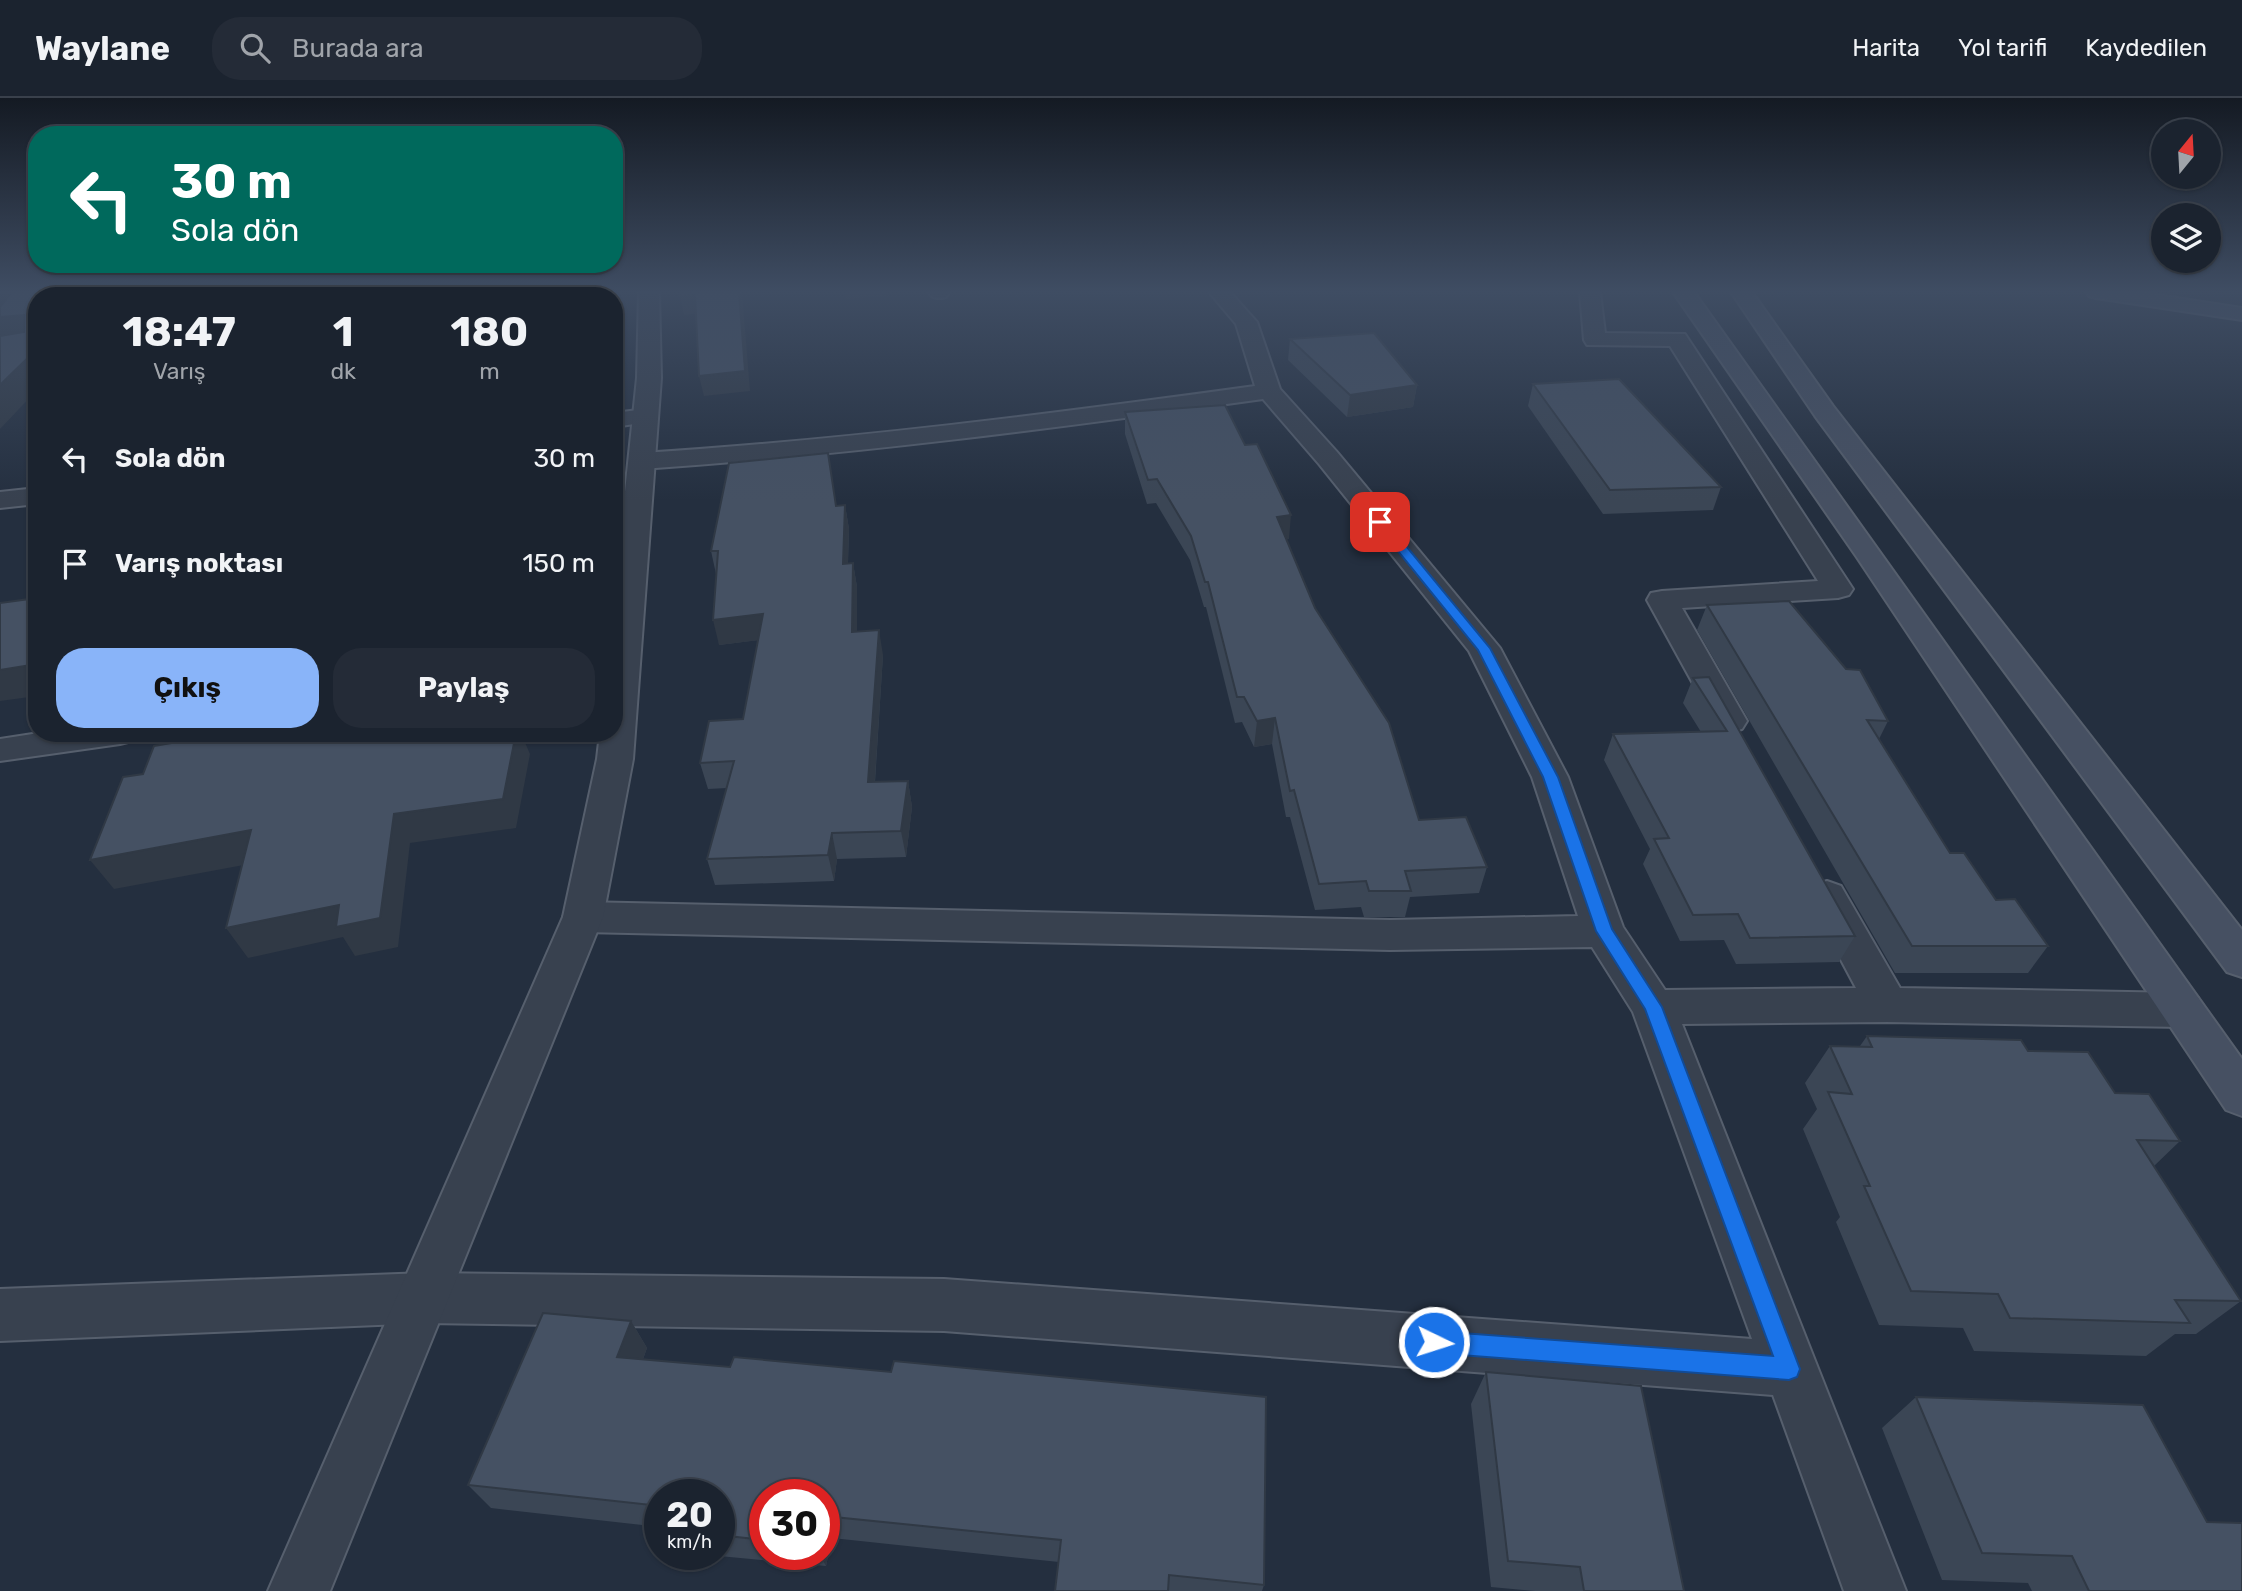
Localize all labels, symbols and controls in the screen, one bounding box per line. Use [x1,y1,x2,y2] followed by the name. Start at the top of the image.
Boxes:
[212,17,702,80] search box
[35,29,170,68] text: Waylane
[236,29,274,67] icon: search
[292,33,424,64] text: Burada ara
[1852,34,1920,62] text: Harita
[1958,34,2047,62] text: Yol tarifi
[2085,34,2207,62] text: Kaydedilen
[2151,119,2221,189] north arrow
[2151,119,2221,273] map controls
[171,152,292,210] text: 30 m
[56,154,147,245] icon: left
[2151,203,2221,273] button: layers
[171,211,299,249] text: Sola dön
[123,307,236,357] text: 18:47
[333,307,354,357] text: 1
[451,307,528,357] text: 180
[153,357,205,385] text: Varış
[330,357,356,385] text: dk
[479,357,500,385] text: m
[56,440,94,478] icon: left
[115,443,225,474] text: Sola dön
[533,443,595,474] text: 30 m
[1350,492,1410,552] pin
[1361,503,1399,541] icon: arrive
[56,545,94,583] icon: arrive
[115,548,283,579] text: Varış noktası
[522,548,595,579] text: 150 m
[56,648,319,728] button: Çıkış
[333,648,595,728] button: Paylaş
[1397,1305,1471,1379] position arrow
[749,1479,840,1570] speed limit sign: 30
[666,1494,713,1536] text: 20
[667,1531,712,1553] text: km/h

